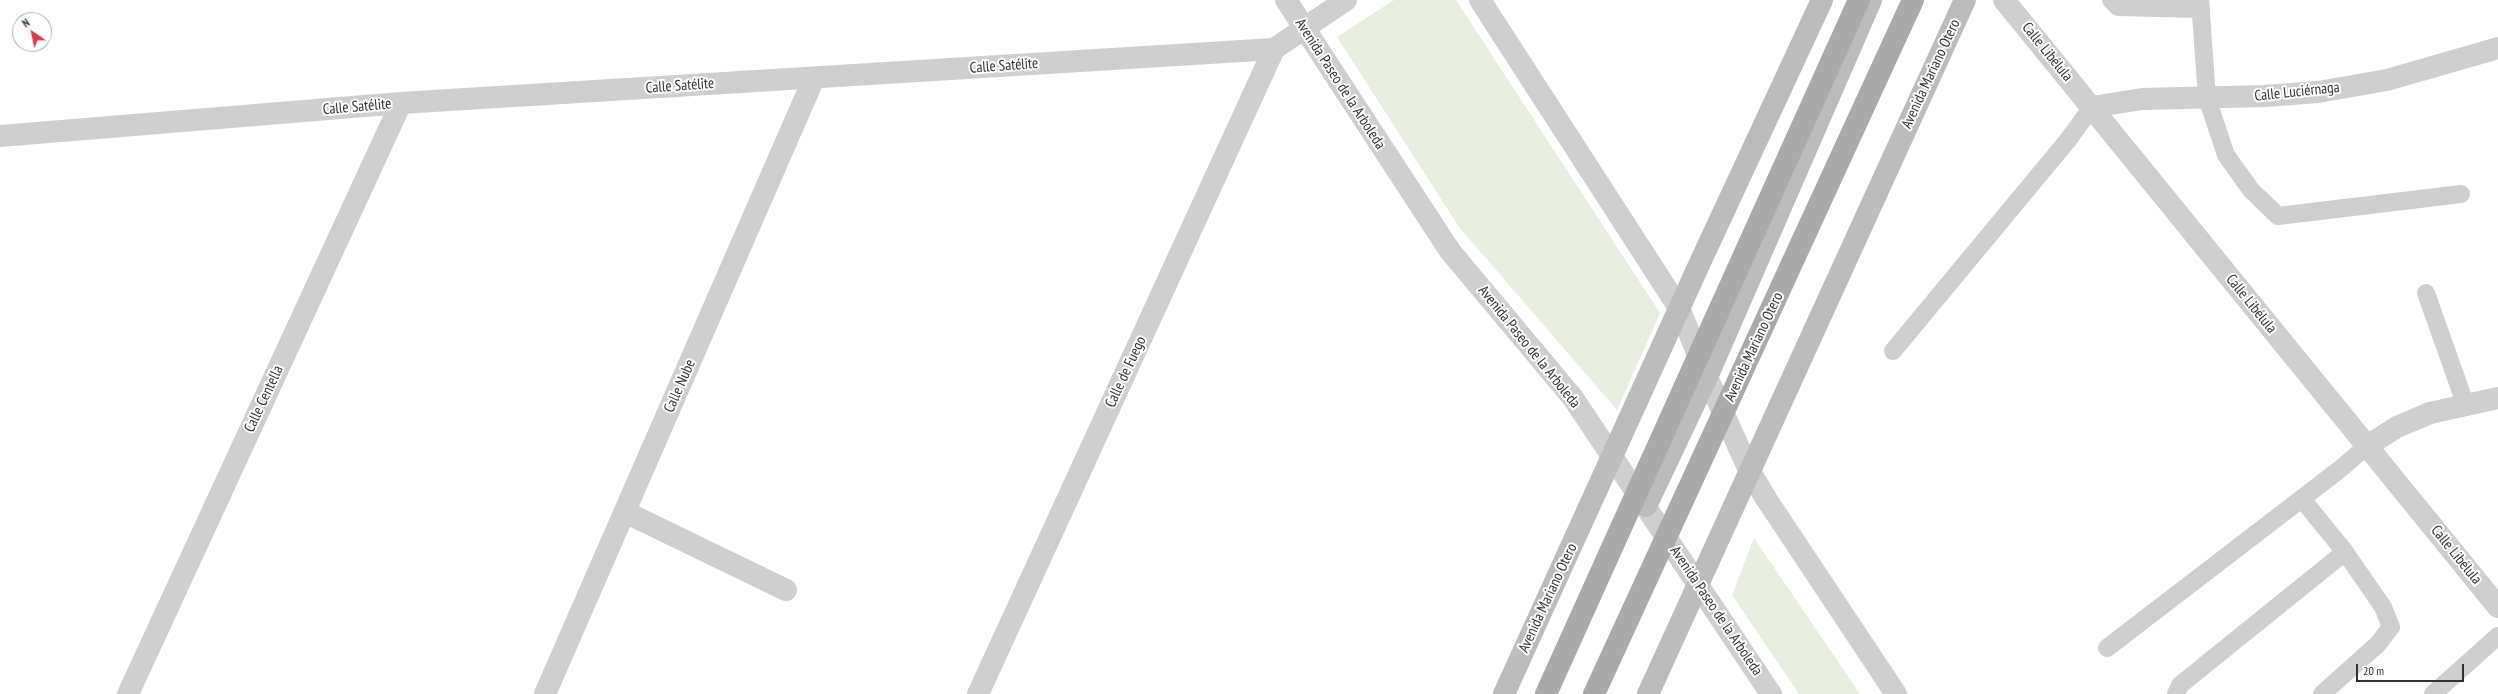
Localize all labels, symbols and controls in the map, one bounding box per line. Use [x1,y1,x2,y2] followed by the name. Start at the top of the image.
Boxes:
[12,12,52,52] north arrow
[19,15,32,30] text: N
[1291,15,1389,153] street label: Avenida Paseo de la Arboleda
[1898,17,1964,131] street label: Avenida Mariano Otero
[2018,19,2076,85] street label: Calle Libélula
[969,55,1039,77] street label: Calle Satélite
[645,75,715,97] street label: Calle Satélite
[2254,79,2340,105] street label: Calle Luciérnaga
[322,95,392,119] street label: Calle Satélite
[2222,271,2280,337] street label: Calle Libélula
[1474,282,1584,412] street label: Avenida Paseo de la Arboleda
[1721,290,1787,404] street label: Avenida Mariano Otero
[1102,333,1150,411] street label: Calle de Fuego
[660,357,700,415] street label: Calle Nube
[241,363,287,435] street label: Calle Centella
[2427,522,2485,588] street label: Calle Libélula
[1515,541,1581,655] street label: Avenida Mariano Otero
[1666,543,1766,679] street label: Avenida Paseo de la Arboleda
[2358,656,2466,682] scale bar
[2363,663,2384,678] text: 20 m

